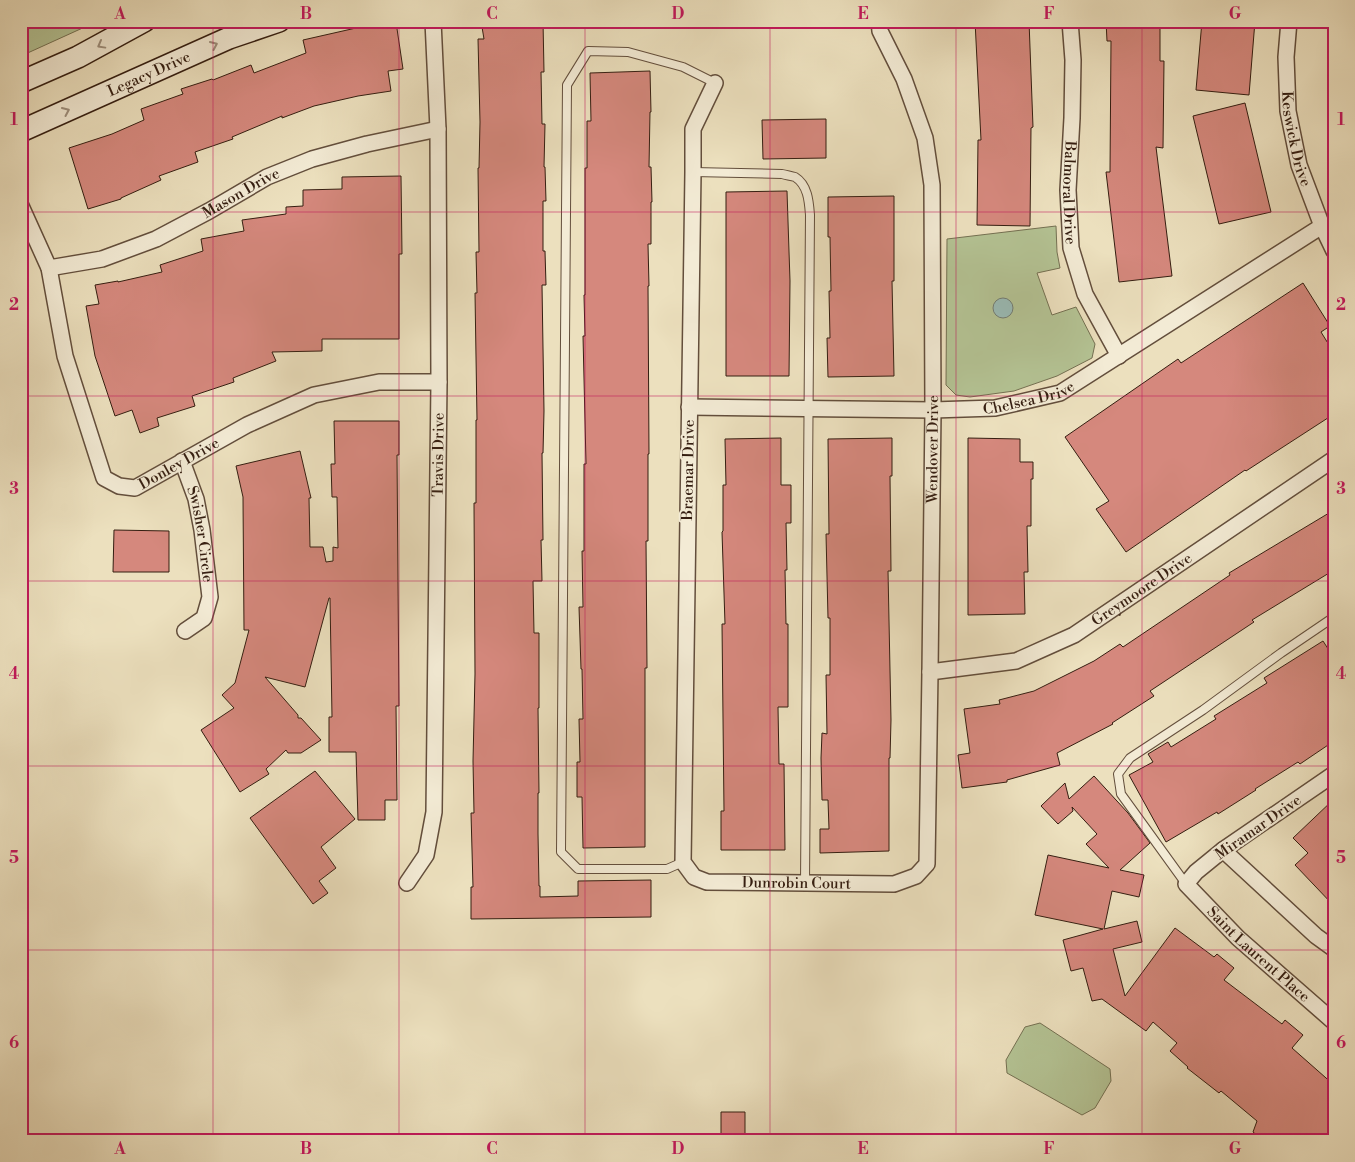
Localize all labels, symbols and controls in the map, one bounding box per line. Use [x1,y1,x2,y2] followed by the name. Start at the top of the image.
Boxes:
[113,4,126,24] text: A
[300,4,312,24] text: B
[486,4,498,24] text: C
[672,4,685,24] text: D
[857,4,869,24] text: E
[1043,4,1055,24] text: F
[1229,4,1242,24] text: G
[97,38,106,48] one-way arrow
[209,40,218,51] one-way arrow
[104,47,194,101] street label: Legacy Drive
[1277,91,1315,189] street label: Keswick Drive
[61,107,70,118] one-way arrow
[10,110,18,130] text: 1
[1337,110,1345,130] text: 1
[1058,139,1080,245] street label: Balmoral Drive
[199,164,282,223] street label: Mason Drive
[9,295,19,315] text: 2
[1336,295,1346,315] text: 2
[982,377,1078,418] street label: Chelsea Drive
[923,395,943,505] street label: Wendover Drive
[429,412,449,497] street label: Travis Drive
[678,420,699,521] street label: Braemar Drive
[135,434,223,494] street label: Donley Drive
[9,479,19,499] text: 3
[1336,479,1346,499] text: 3
[182,483,217,583] street label: Swisher Circle
[1088,549,1196,630] street label: Greymoore Drive
[9,664,20,684] text: 4
[1336,664,1347,684] text: 4
[1212,791,1305,864] street label: Miramar Drive
[9,848,19,868] text: 5
[1336,848,1346,868] text: 5
[742,873,852,894] street label: Dunrobin Court
[1203,902,1314,1007] street label: Saint Laurent Place
[9,1033,19,1053] text: 6
[1336,1033,1346,1053] text: 6
[113,1139,126,1159] text: A
[300,1139,312,1159] text: B
[486,1139,498,1159] text: C
[672,1139,685,1159] text: D
[857,1139,869,1159] text: E
[1043,1139,1055,1159] text: F
[1229,1139,1242,1159] text: G

